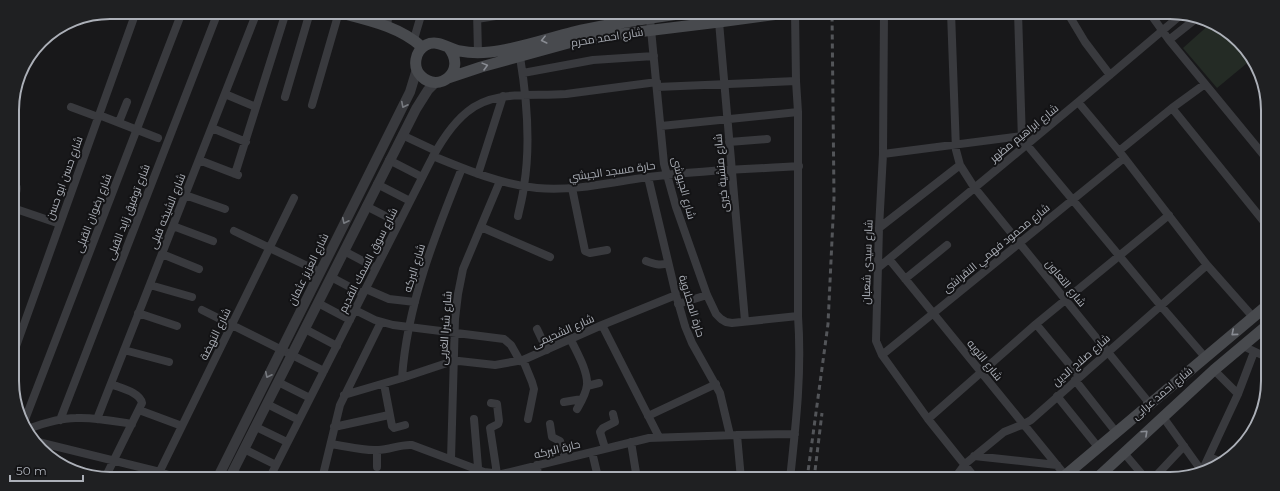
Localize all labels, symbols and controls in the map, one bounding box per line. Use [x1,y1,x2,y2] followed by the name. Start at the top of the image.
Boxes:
[570,24,644,51] street label: شارع احمد محرم
[541,35,547,43] one-way arrow
[481,62,488,71] one-way arrow
[401,101,408,108] one-way arrow
[986,101,1062,166] street label: شارع ابراهيم مظهر
[711,133,732,213] street label: شارع منشية خيرى
[42,134,87,222] street label: شارع حسن ابو حسن
[668,155,699,221] street label: شارع الجيوشى
[568,158,656,185] street label: حارة مسجد الجيشي
[103,162,154,262] street label: شارع توفيق زايد القبلى
[145,171,189,251] street label: شارع الشيخه قبلى
[72,172,115,255] street label: شارع رضوان القبلى
[939,200,1054,297] street label: شارع محمود فهمي النقراشى
[335,205,401,315] street label: شارع سوق السمك القديم
[342,217,350,224] one-way arrow
[859,219,876,305] street label: شارع سيدى شعبان
[285,231,332,308] street label: شارع العزيز عثمان
[400,242,429,294] street label: شارع البركه
[1042,256,1089,310] street label: شارع التعاون
[676,273,708,339] street label: حارة المحلاوية
[435,290,456,366] street label: شارع شبرا الغربى
[196,306,235,363] street label: شارع النهضة
[530,311,597,352] street label: شارع الشحيمى
[1232,328,1239,335] one-way arrow
[1049,331,1114,390] street label: شارع صلاح الدين
[963,337,1006,384] street label: شارع التوبه
[1129,364,1196,423] street label: شارع احمد عرابى
[266,371,273,378] one-way arrow
[1140,430,1148,438] one-way arrow
[532,436,582,462] street label: حارة البركه
[10,457,83,483] scale bar
[16,463,47,478] text: 50 m

